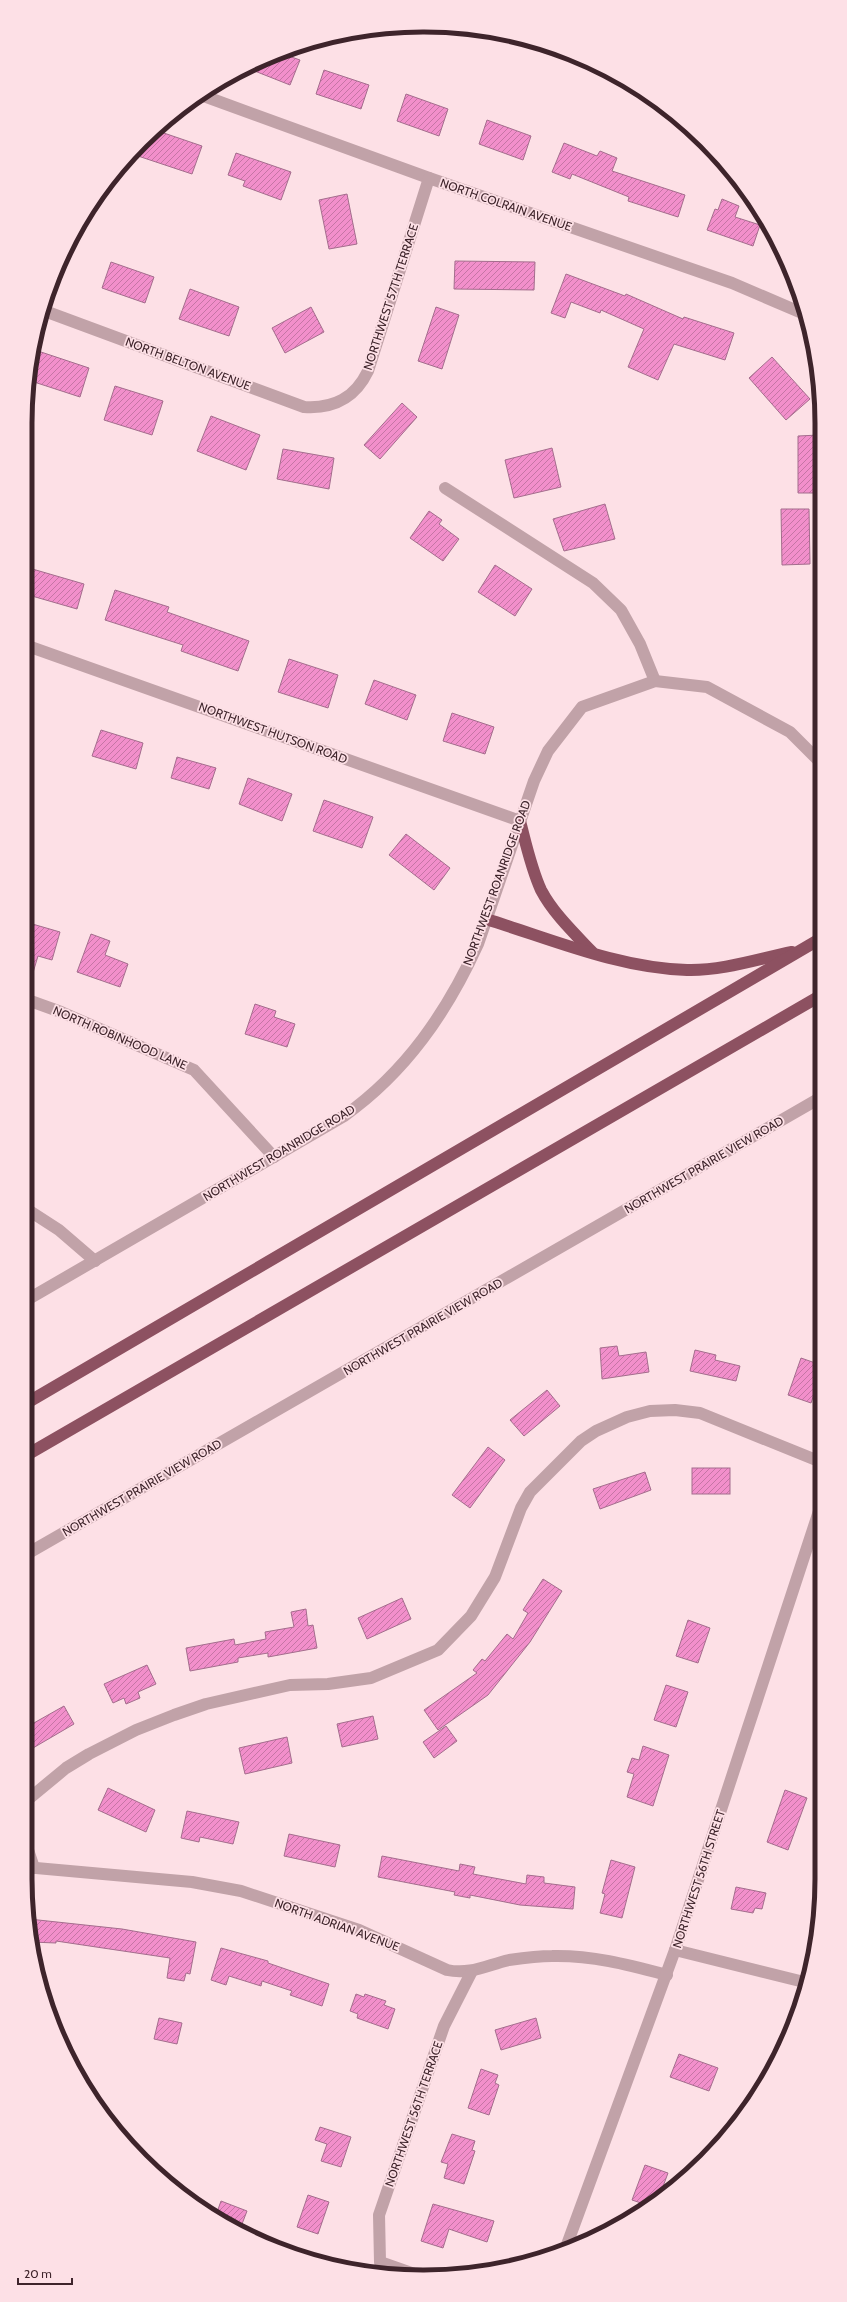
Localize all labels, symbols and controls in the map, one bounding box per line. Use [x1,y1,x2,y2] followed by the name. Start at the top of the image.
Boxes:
[438,175,574,234] street label: NORTH COLRAIN AVENUE
[360,222,421,372] street label: NORTHWEST 57TH TERRACE
[123,334,253,393] street label: NORTH BELTON AVENUE
[197,699,350,767] street label: NORTHWEST HUTSON ROAD
[460,798,534,968] street label: NORTHWEST ROANRIDGE ROAD
[51,1002,190,1073] street label: NORTH ROBINHOOD LANE
[200,1101,358,1204] street label: NORTHWEST ROANRIDGE ROAD
[621,1113,786,1216] street label: NORTHWEST PRAIRIE VIEW ROAD
[340,1275,505,1378] street label: NORTHWEST PRAIRIE VIEW ROAD
[59,1436,224,1539] street label: NORTHWEST PRAIRIE VIEW ROAD
[669,1807,728,1950] street label: NORTHWEST 56TH STREET
[273,1895,402,1954] street label: NORTH ADRIAN AVENUE
[382,2039,446,2189] street label: NORTHWEST 56TH TERRACE
[18,2260,72,2286] scale bar
[24,2266,52,2281] text: 20 m

